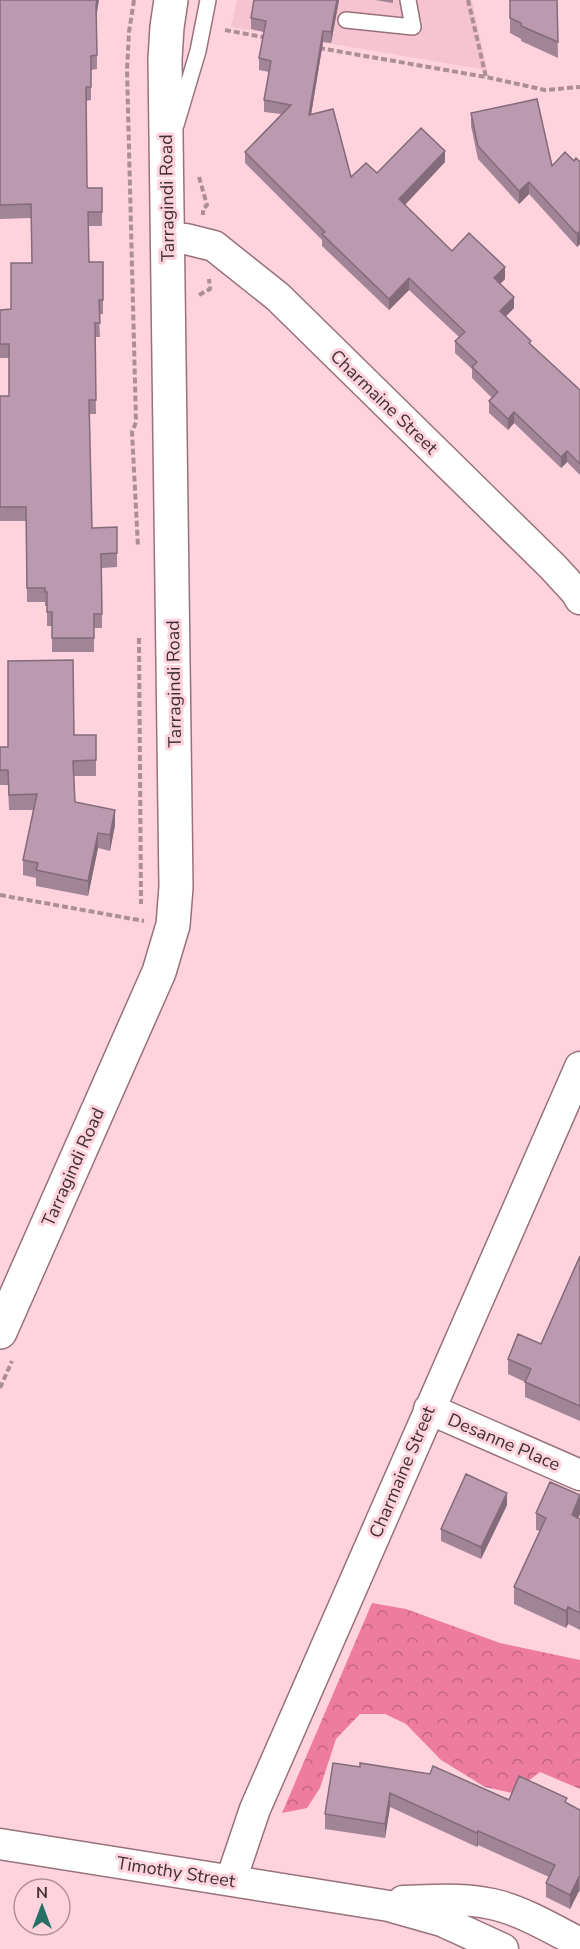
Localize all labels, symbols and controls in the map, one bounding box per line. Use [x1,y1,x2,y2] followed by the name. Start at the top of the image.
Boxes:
[154,134,180,262] street label: Tarragindi Road
[325,344,444,460] street label: Charmaine Street
[161,620,187,748] street label: Tarragindi Road
[36,1104,110,1230] street label: Tarragindi Road
[363,1402,441,1542] street label: Charmaine Street
[444,1408,564,1476] street label: Desanne Place
[115,1851,238,1893] street label: Timothy Street
[12,1877,72,1937] north arrow
[36,1882,48,1904] text: N

